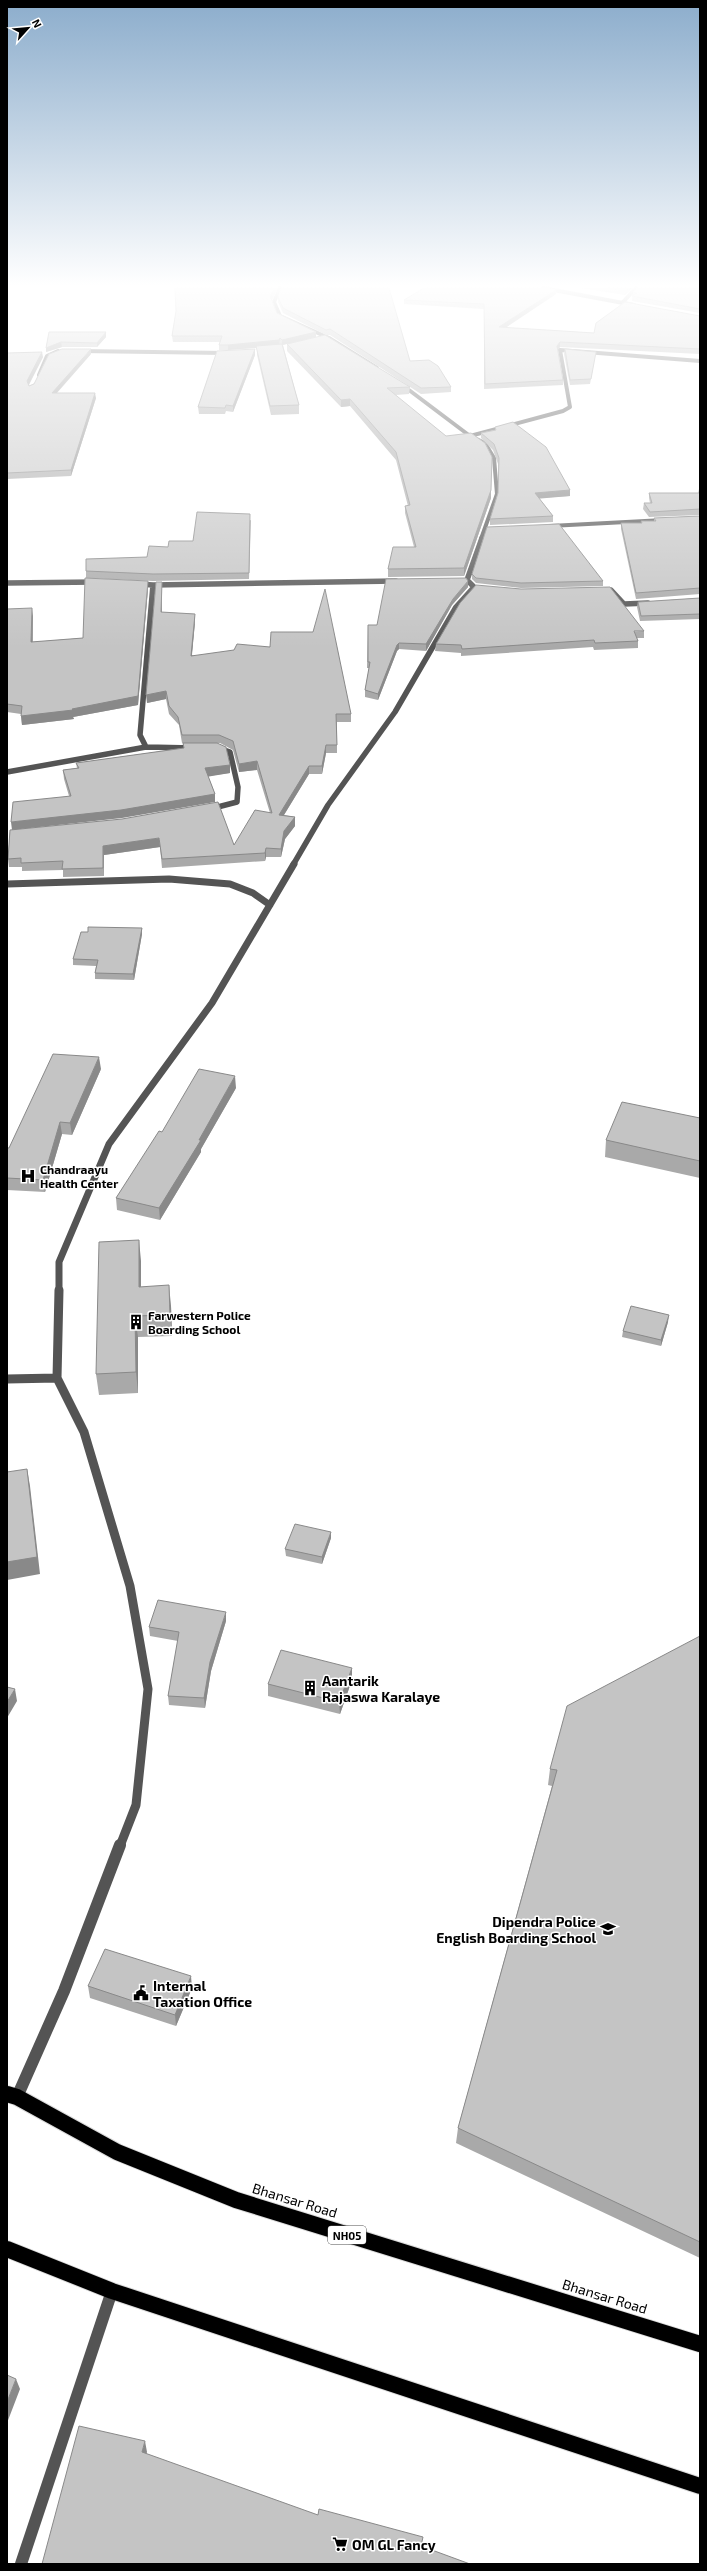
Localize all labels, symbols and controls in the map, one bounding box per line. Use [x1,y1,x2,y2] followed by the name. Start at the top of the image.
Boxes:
[8,8,48,48] north arrow
[30,17,45,30] text: N
[40,1162,118,1190] place label: Chandraayu Health Center
[19,1167,37,1185] hospital icon: Chandraayu Health Center
[148,1308,251,1336] place label: Farwestern Police Boarding School
[127,1313,145,1331] building icon: Farwestern Police Boarding School
[322,1672,440,1705] place label: Aantarik Rajaswa Karalaye
[301,1679,319,1697] building icon: Aantarik Rajaswa Karalaye
[436,1913,596,1946] place label: Dipendra Police English Boarding School
[599,1920,617,1938] school or university icon: Dipendra Police English Boarding School
[153,1977,252,2010] place label: Internal Taxation Office
[132,1984,150,2002] public building icon: Internal Taxation Office
[250,2179,340,2221] street label: Bhansar Road
[328,2226,366,2244] road number: NH05
[560,2275,650,2317] street label: Bhansar Road
[331,2535,349,2553] supermarket icon: OM GL Fancy
[352,2536,436,2553] place label: OM GL Fancy

